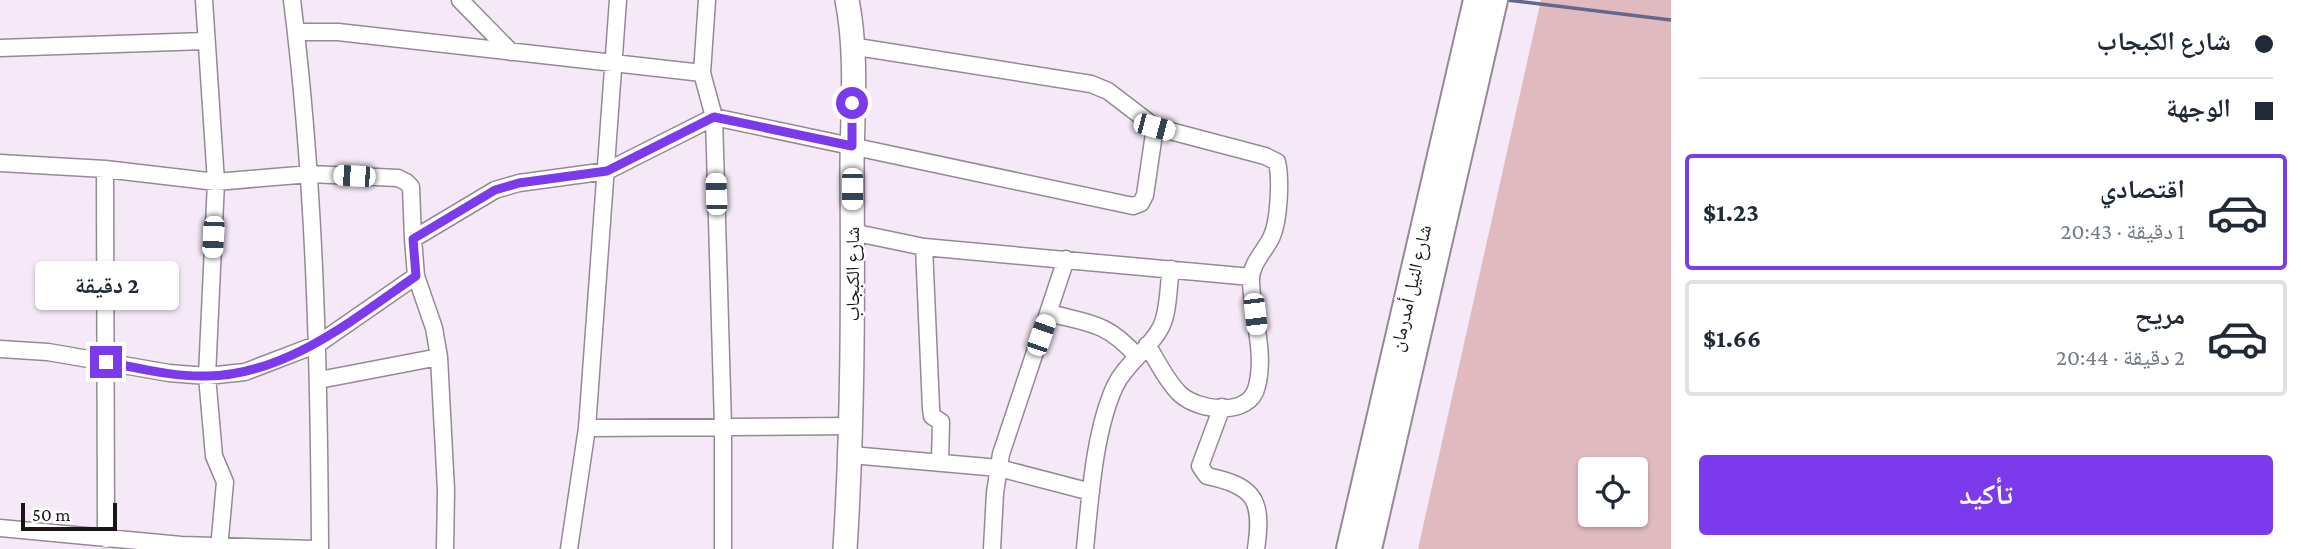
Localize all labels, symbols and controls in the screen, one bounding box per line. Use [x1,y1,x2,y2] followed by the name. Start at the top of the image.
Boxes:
[2097,27,2231,56] text: شارع الكبجاب
[836,87,868,119] route start
[2166,94,2231,123] text: الوجهة
[1131,111,1178,143] car
[333,164,376,188] car
[842,168,863,210] car
[705,173,728,215] car
[2100,175,2185,204] text: اقتصادي
[2206,181,2269,244] icon: car
[1703,198,1759,227] text: $1.23
[202,215,225,259] car
[2060,218,2185,244] text: 1 دقيقة · 20:43
[1385,222,1436,354] street label: شارع النيل أمدرمان
[842,227,864,321] street label: شارع الكبجاب
[34,260,178,310] callout: 2 دقيقة
[75,272,139,298] text: 2 دقيقة
[1243,292,1268,336] car
[2135,301,2185,330] text: مريح
[2206,307,2269,370] icon: car
[1025,312,1058,358] car
[1703,324,1761,353] text: $1.66
[2056,344,2185,370] text: 2 دقيقة · 20:44
[90,346,122,378] route end
[1699,455,2273,535] button: تأكيد
[1578,457,1648,527] map controls
[1578,457,1648,527] button: locate
[21,500,117,532] scale bar
[32,504,71,525] text: 50 m

